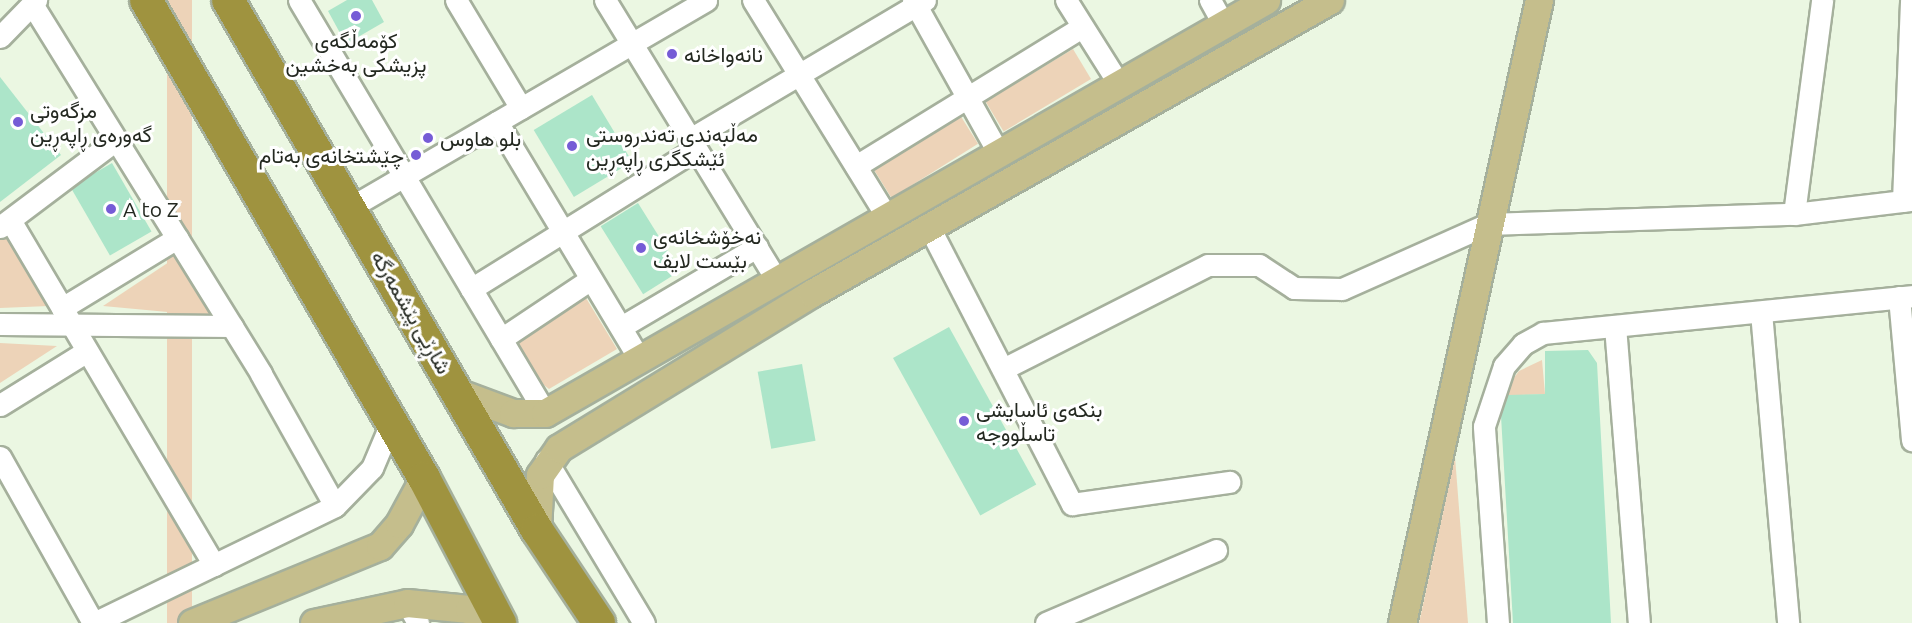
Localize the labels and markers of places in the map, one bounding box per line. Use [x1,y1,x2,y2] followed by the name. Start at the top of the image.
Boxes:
[347,7,365,25] marker: کۆمەڵگەی پزیشکی بەخشین
[285,27,427,77] place label: کۆمەڵگەی پزیشکی بەخشین
[684,41,763,67] place label: نانەواخانە
[665,47,679,61] marker: نانەواخانە
[30,97,152,147] place label: مزگەوتی گەورەی ڕاپەڕین
[11,115,25,129] marker: مزگەوتی گەورەی ڕاپەڕین
[586,121,758,171] place label: مەڵبەندی تەندروستی ئێشکگری ڕاپەڕین
[440,125,521,151] place label: بلو هاوس
[421,131,435,145] marker: بلو هاوس
[563,137,581,155] marker: مەڵبەندی تەندروستی ئێشکگری ڕاپەڕین
[259,142,404,168] place label: چێشتخانەی بەتام
[409,148,423,162] marker: چێشتخانەی بەتام
[123,196,179,222] place label: A to Z
[104,202,118,216] marker: A to Z
[653,223,761,273] place label: نەخۆشخانەی بێست لایف
[634,241,648,255] marker: نەخۆشخانەی بێست لایف
[976,396,1102,446] place label: بنکەی ئاسایشی تاسڵووجە
[957,414,971,428] marker: بنکەی ئاسایشی تاسڵووجە

